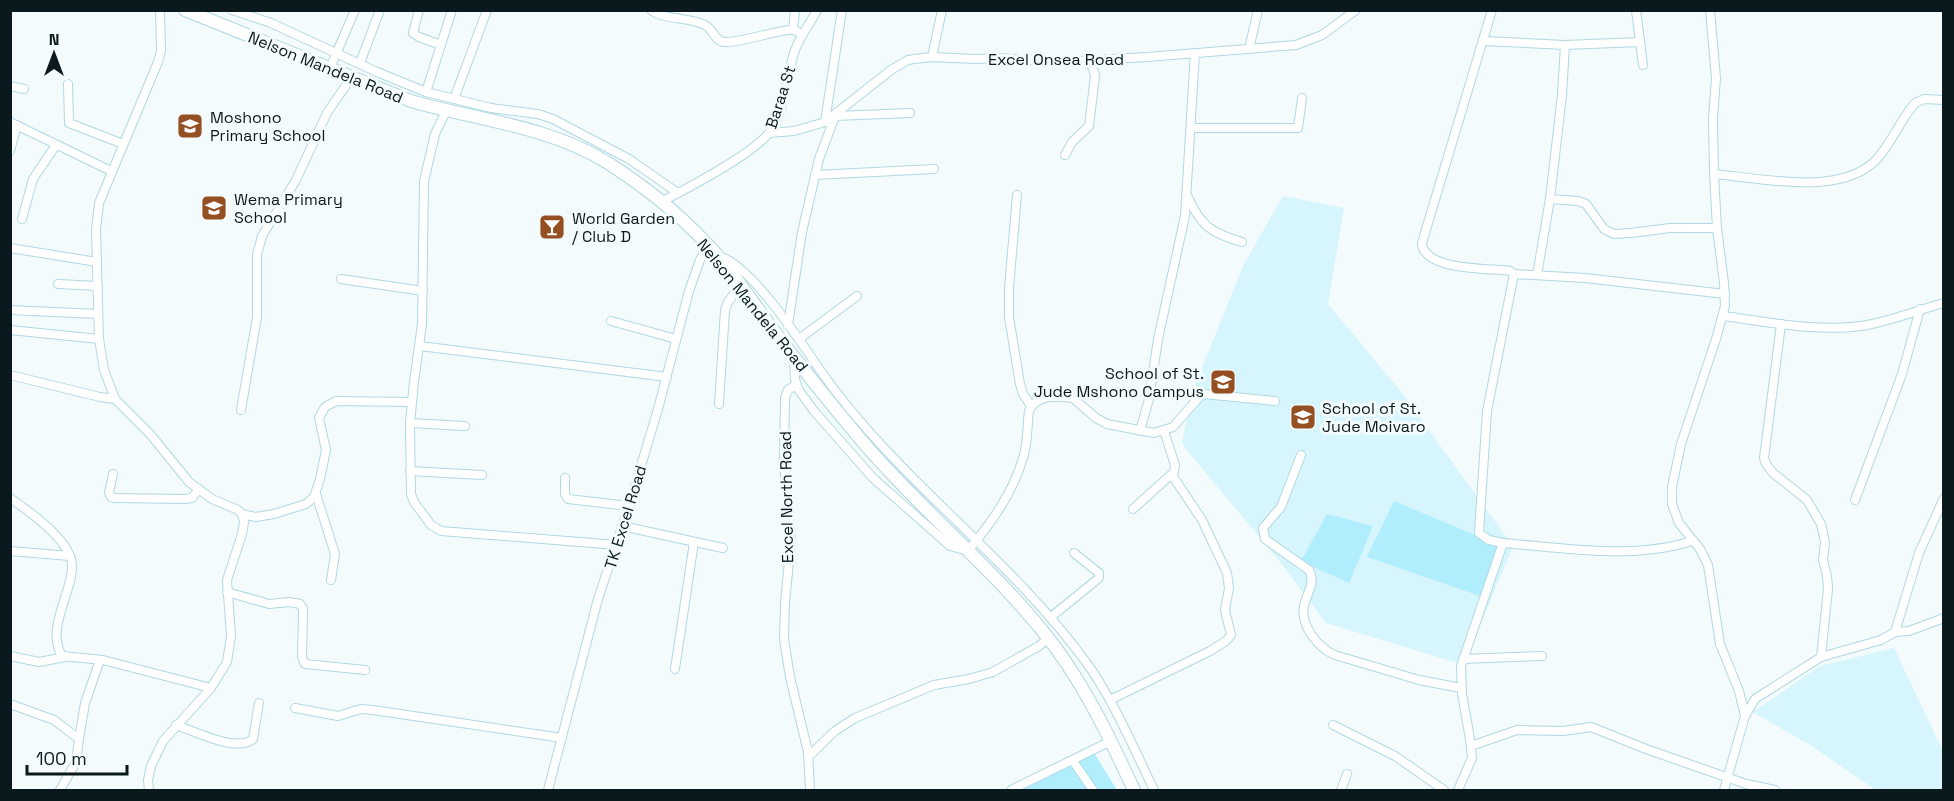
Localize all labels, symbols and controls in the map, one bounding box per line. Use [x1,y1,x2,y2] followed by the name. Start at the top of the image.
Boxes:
[24,24,84,84] north arrow
[245,27,406,108] street label: Nelson Mandela Road
[49,29,59,50] text: N
[988,49,1124,70] street label: Excel Onsea Road
[760,63,801,131] street label: Baraa St
[210,107,325,146] place label: Moshono Primary School
[175,111,205,141] school or university icon: Moshono Primary School
[234,189,343,228] place label: Wema Primary School
[199,193,229,223] school or university icon: Wema Primary School
[572,208,675,247] place label: World Garden / Club D
[537,212,567,242] bar icon: World Garden / Club D
[692,234,813,376] street label: Nelson Mandela Road
[1034,363,1204,402] place label: School of St. Jude Mshono Campus
[1208,367,1238,397] school or university icon: School of St. Jude Mshono Campus
[1322,398,1426,437] place label: School of St. Jude Moivaro
[1288,402,1318,432] school or university icon: School of St. Jude Moivaro
[775,431,798,563] street label: Excel North Road
[600,463,651,572] street label: TK Excel Road
[27,738,128,776] scale bar
[36,747,87,770] text: 100 m

